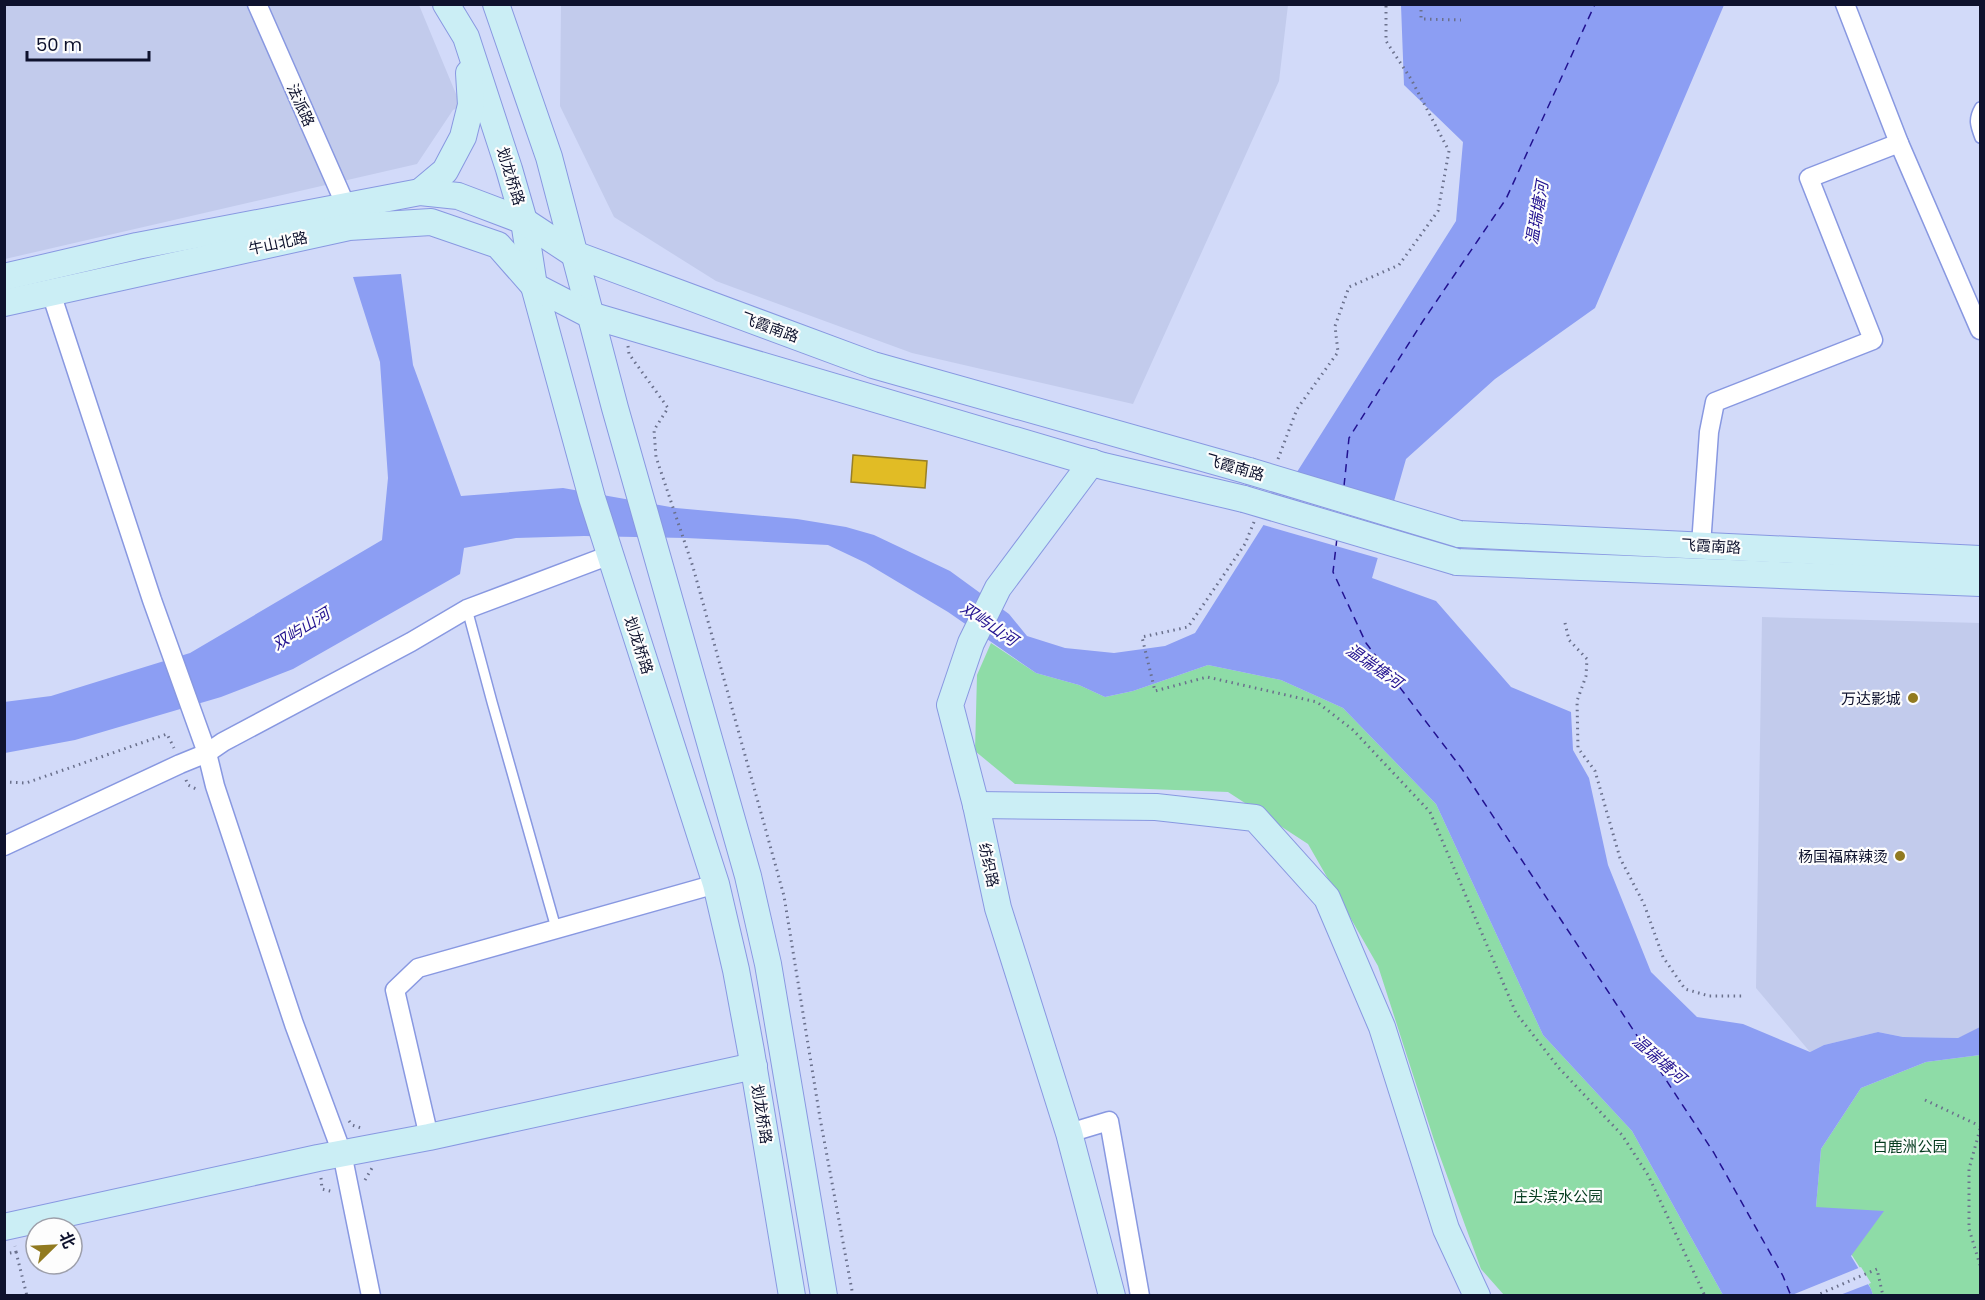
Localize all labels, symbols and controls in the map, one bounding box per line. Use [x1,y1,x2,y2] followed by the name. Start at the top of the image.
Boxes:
[27,24,148,62] scale bar
[36,32,82,57] text: 50 m
[282,80,320,130] street label: 法派路
[492,144,530,208] street label: 划龙桥路
[1520,177,1554,247] water label: 温瑞塘河
[246,226,310,260] street label: 牛山北路
[738,307,802,347] street label: 飞霞南路
[1203,449,1267,485] street label: 飞霞南路
[1680,534,1742,558] street label: 飞霞南路
[956,597,1024,653] water label: 双屿山河
[268,601,337,656] water label: 双屿山河
[620,613,658,677] street label: 划龙桥路
[1341,638,1409,695] water label: 温瑞塘河
[1841,688,1901,709] place label: 万达影城
[1906,691,1920,705] marker: 万达影城
[974,841,1004,889] street label: 纺织路
[1798,846,1888,867] place label: 杨国福麻辣烫
[1893,849,1907,863] marker: 杨国福麻辣烫
[1627,1029,1693,1091] water label: 温瑞塘河
[747,1083,777,1145] street label: 划龙桥路
[1872,1136,1948,1157] park label: 白鹿洲公园
[1513,1186,1603,1207] park label: 庄头滨水公园
[24,1216,84,1276] north arrow
[53,1228,81,1252] text: 北

